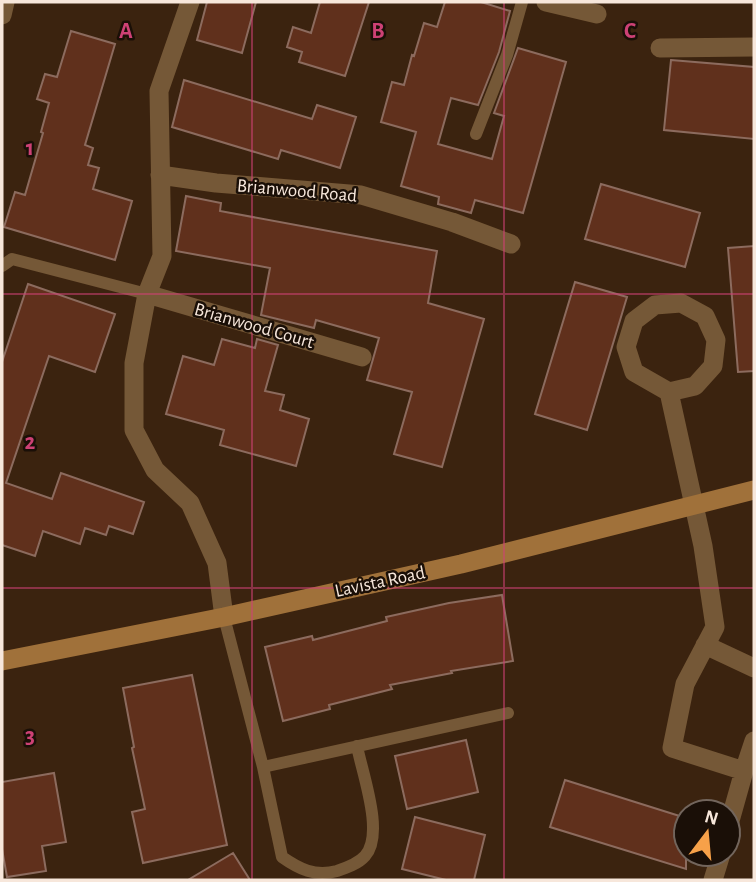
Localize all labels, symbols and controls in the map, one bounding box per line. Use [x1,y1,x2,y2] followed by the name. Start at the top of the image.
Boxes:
[119,20,133,43] text: A
[371,20,385,43] text: B
[624,20,636,43] text: C
[26,137,34,160] text: 1
[236,176,358,206] street label: Brianwood Road
[192,300,316,352] street label: Brianwood Court
[25,431,36,454] text: 2
[333,563,427,601] street label: Lavista Road
[25,725,35,748] text: 3
[672,798,742,868] north arrow
[702,807,720,829] text: N

